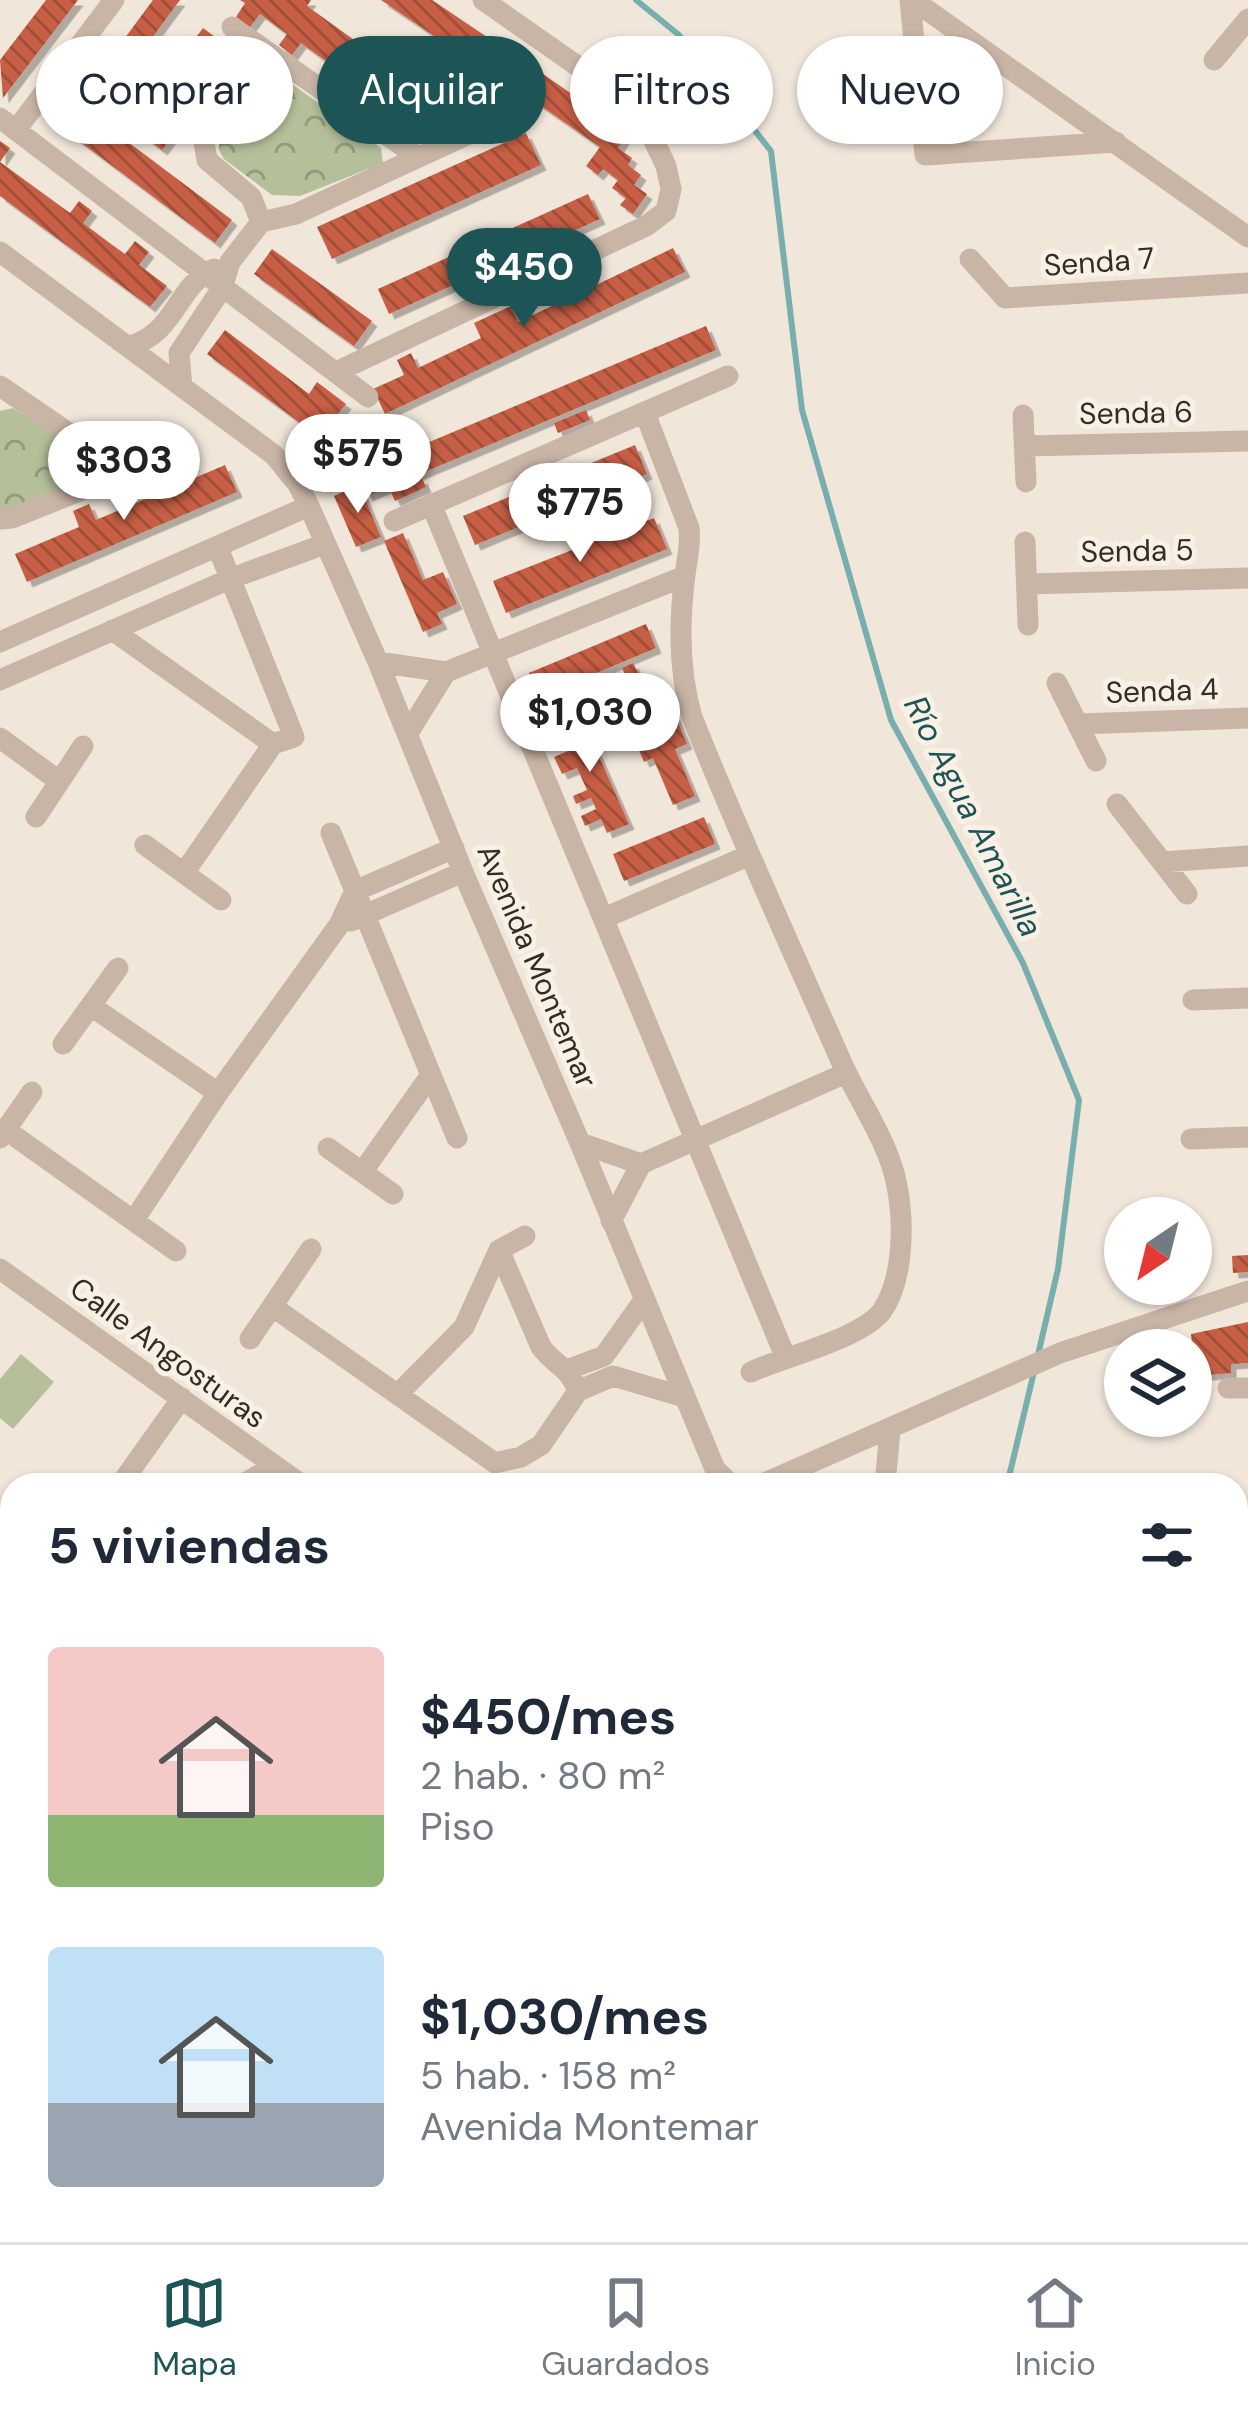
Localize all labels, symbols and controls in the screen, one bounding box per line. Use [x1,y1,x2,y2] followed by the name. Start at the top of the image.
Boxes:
[36,36,293,144] chip: Comprar
[317,36,546,144] chip: Alquilar
[570,36,773,144] chip: Filtros
[797,36,1003,144] chip: Nuevo
[453,228,595,330] pin: $450
[1042,238,1156,285] street label: Senda 7
[474,241,574,292] text: $450
[1079,392,1193,433] street label: Senda 6
[287,414,429,516] pin: $575
[53,421,195,523] pin: $303
[312,427,404,478] text: $575
[75,434,173,485] text: $303
[509,463,651,565] pin: $775
[536,476,624,527] text: $775
[1080,530,1194,571] street label: Senda 5
[1105,669,1219,712] street label: Senda 4
[492,673,688,775] pin: $1,030
[527,686,653,737] text: $1,030
[894,688,1053,944] water label: Río Agua Amarilla
[469,838,606,1093] street label: Avenida Montemar
[1104,1197,1212,1305] north arrow
[1104,1197,1212,1437] map controls
[63,1268,274,1437] street label: Calle Angosturas
[1104,1329,1212,1437] button: layers
[48,1512,330,1579] text: 5 viviendas
[1134,1512,1200,1578] icon: filters
[420,1683,676,1750] text: $450/mes
[144,1695,288,1839] icon: home
[420,1750,665,1801] text: 2 hab. · 80 m²
[420,1801,495,1852] text: Piso
[420,1983,709,2050] text: $1,030/mes
[144,1995,288,2139] icon: home
[420,2050,676,2101] text: 5 hab. · 158 m²
[420,2101,759,2152] text: Avenida Montemar
[152,2270,237,2385] tab: Mapa
[541,2270,710,2385] tab: Guardados
[1015,2270,1096,2385] tab: Inicio

